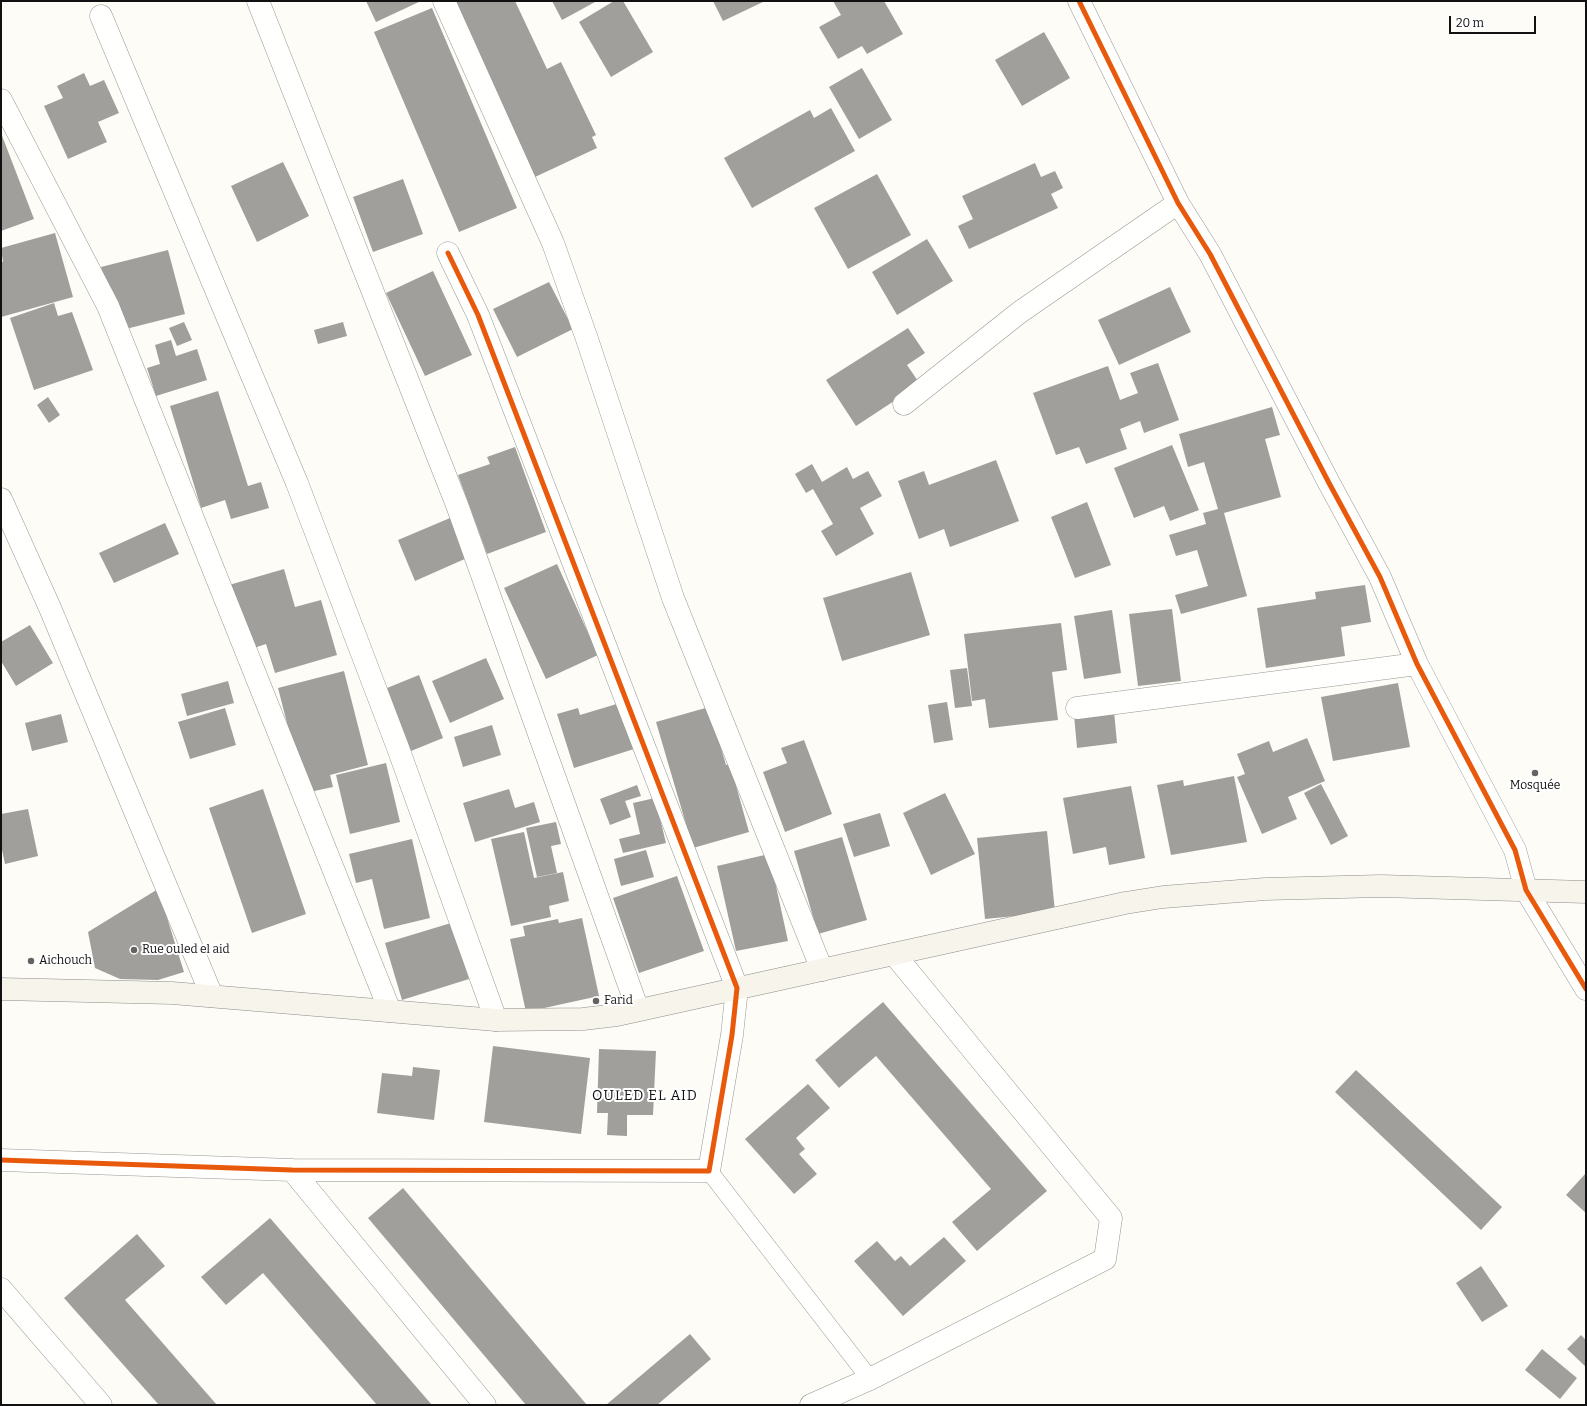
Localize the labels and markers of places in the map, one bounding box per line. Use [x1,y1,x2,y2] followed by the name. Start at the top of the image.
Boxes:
[1530,768,1540,778] marker: Mosquée
[1510,779,1560,793] place label: Mosquée
[142,943,230,957] place label: Rue ouled el aid
[129,945,139,955] marker: Rue ouled el aid
[39,954,92,968] place label: Aichouch
[26,956,36,966] marker: Aichouch
[604,994,633,1008] place label: Farid
[591,996,601,1006] marker: Farid

